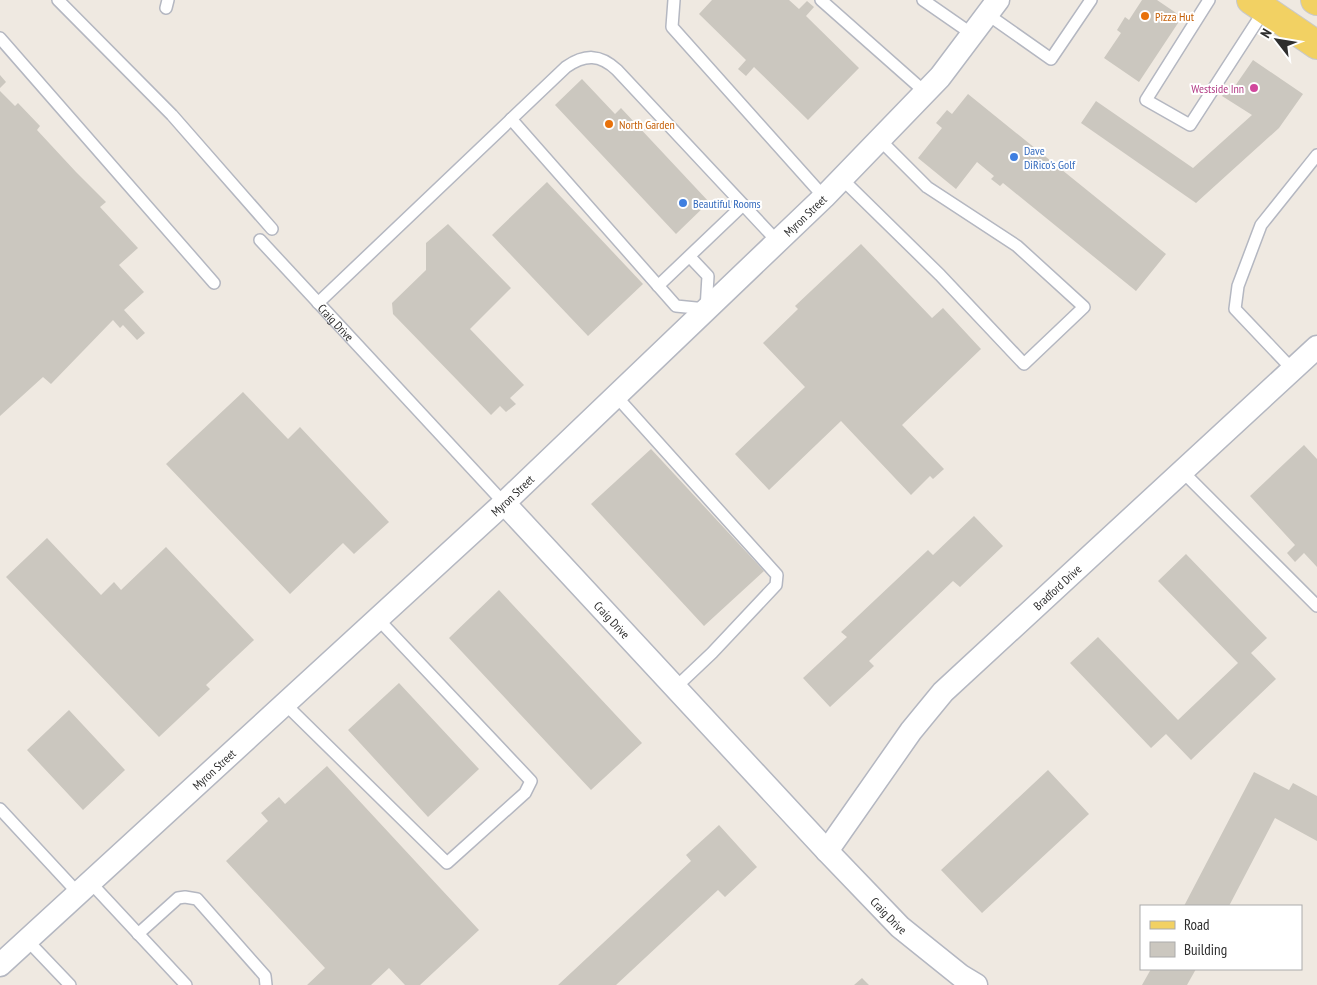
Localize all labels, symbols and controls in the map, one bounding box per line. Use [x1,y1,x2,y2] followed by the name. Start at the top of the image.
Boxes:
[1155,9,1195,24] place label: Pizza Hut
[1139,10,1151,22] marker: Pizza Hut
[1252,15,1302,65] north arrow
[1256,25,1276,41] text: N
[1191,81,1244,96] place label: Westside Inn
[1248,82,1260,94] marker: Westside Inn
[619,117,675,132] place label: North Garden
[603,118,615,130] marker: North Garden
[1024,143,1076,172] place label: Dave DiRico's Golf
[1008,151,1020,163] marker: Dave DiRico's Golf
[780,191,830,239] street label: Myron Street
[693,196,761,211] place label: Beautiful Rooms
[677,197,689,209] marker: Beautiful Rooms
[315,300,357,344] street label: Craig Drive
[488,471,537,519] street label: Myron Street
[1030,561,1084,613] street label: Bradford Drive
[591,598,633,641] street label: Craig Drive
[189,745,239,793] street label: Myron Street
[868,894,910,937] street label: Craig Drive
[1140,905,1302,970] legend
[1184,915,1210,934] text: Road
[1184,940,1227,959] text: Building

